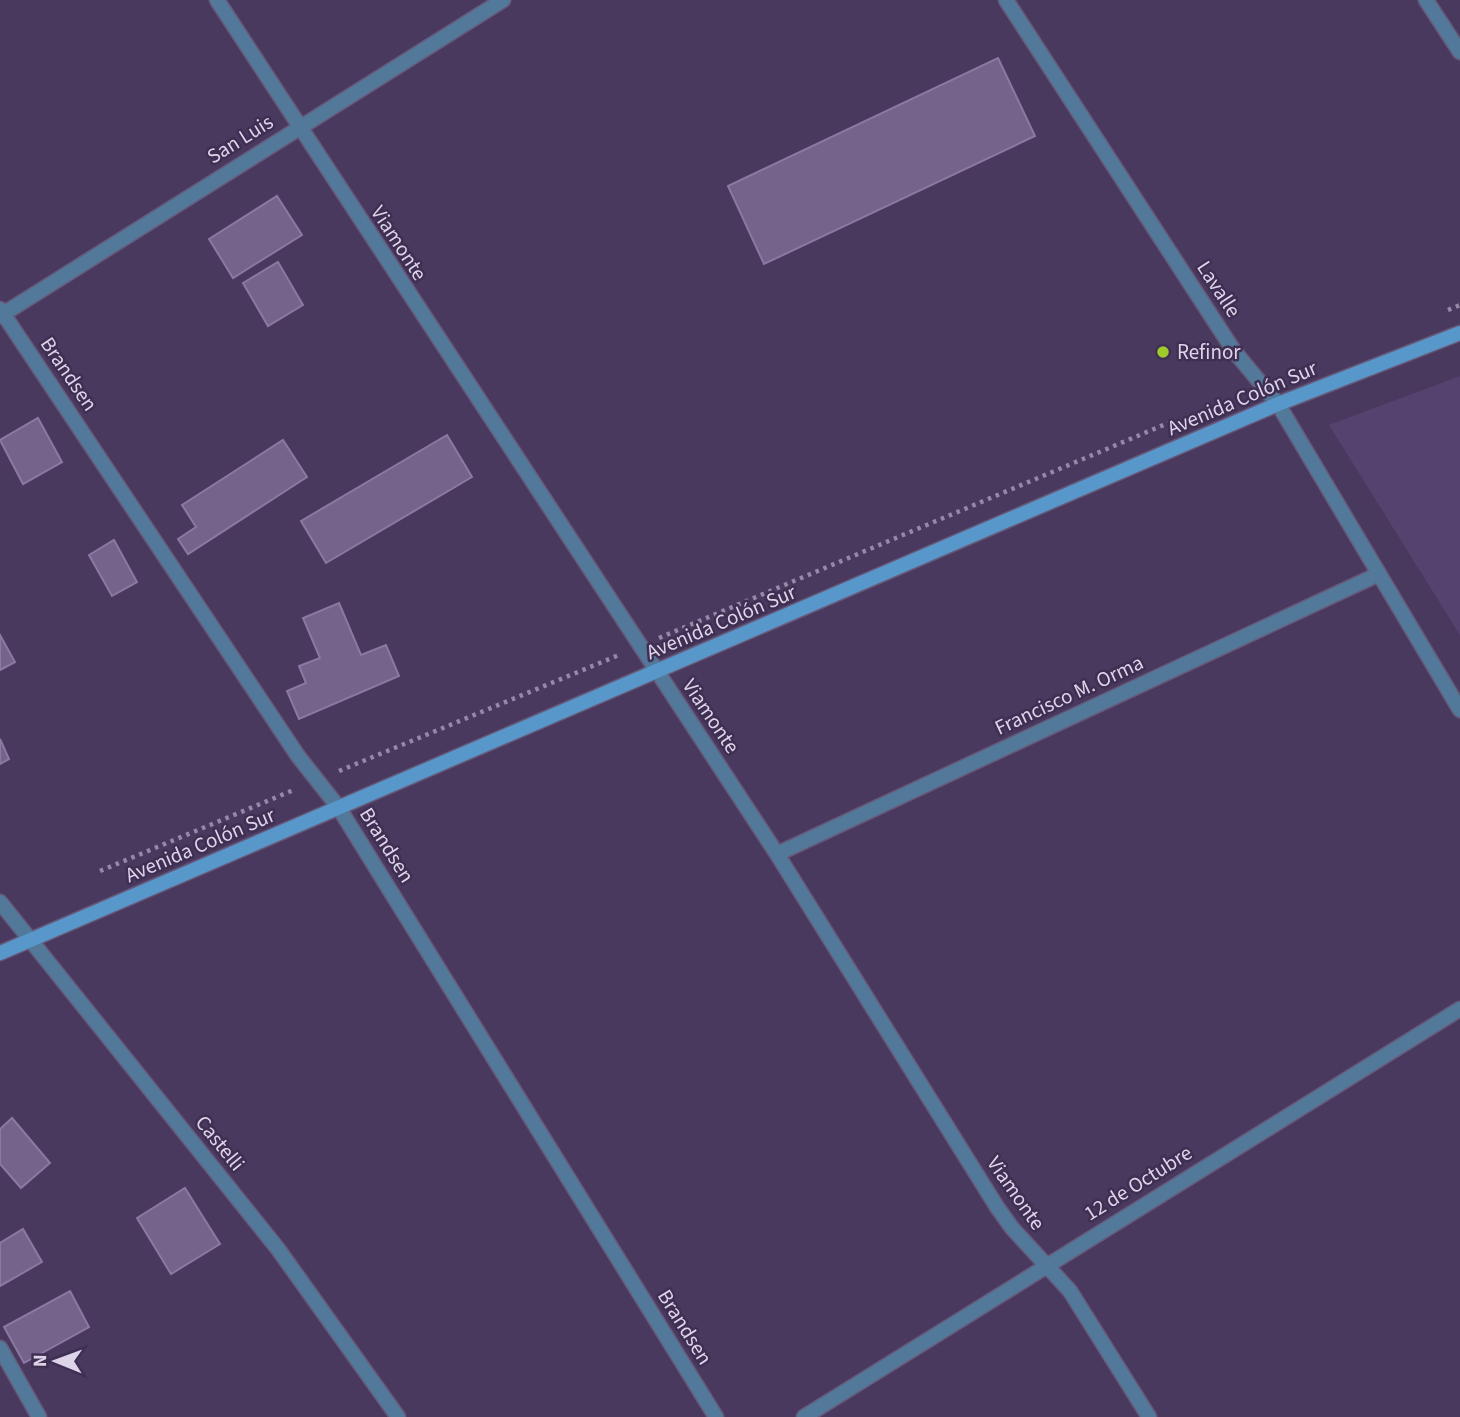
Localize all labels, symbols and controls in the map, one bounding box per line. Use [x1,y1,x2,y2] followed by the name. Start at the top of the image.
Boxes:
[201,107,279,171] street label: San Luis
[364,200,434,286] street label: Viamonte
[1190,255,1248,323] street label: Lavalle
[33,331,105,417] street label: Brandsen
[1177,337,1241,367] place label: Refinor
[1155,344,1171,360] marker: Refinor
[1162,353,1322,443] street label: Avenida Colón Sur
[641,577,801,667] street label: Avenida Colón Sur
[990,647,1148,743] street label: Francisco M. Orma
[675,673,747,759] street label: Viamonte
[120,800,280,890] street label: Avenida Colón Sur
[352,802,422,888] street label: Brandsen
[188,1109,252,1177] street label: Castelli
[1078,1138,1198,1228] street label: 12 de Octubre
[980,1150,1052,1236] street label: Viamonte
[650,1284,720,1370] street label: Brandsen
[21,1326,91,1396] north arrow
[27,1354,54,1367] text: N

